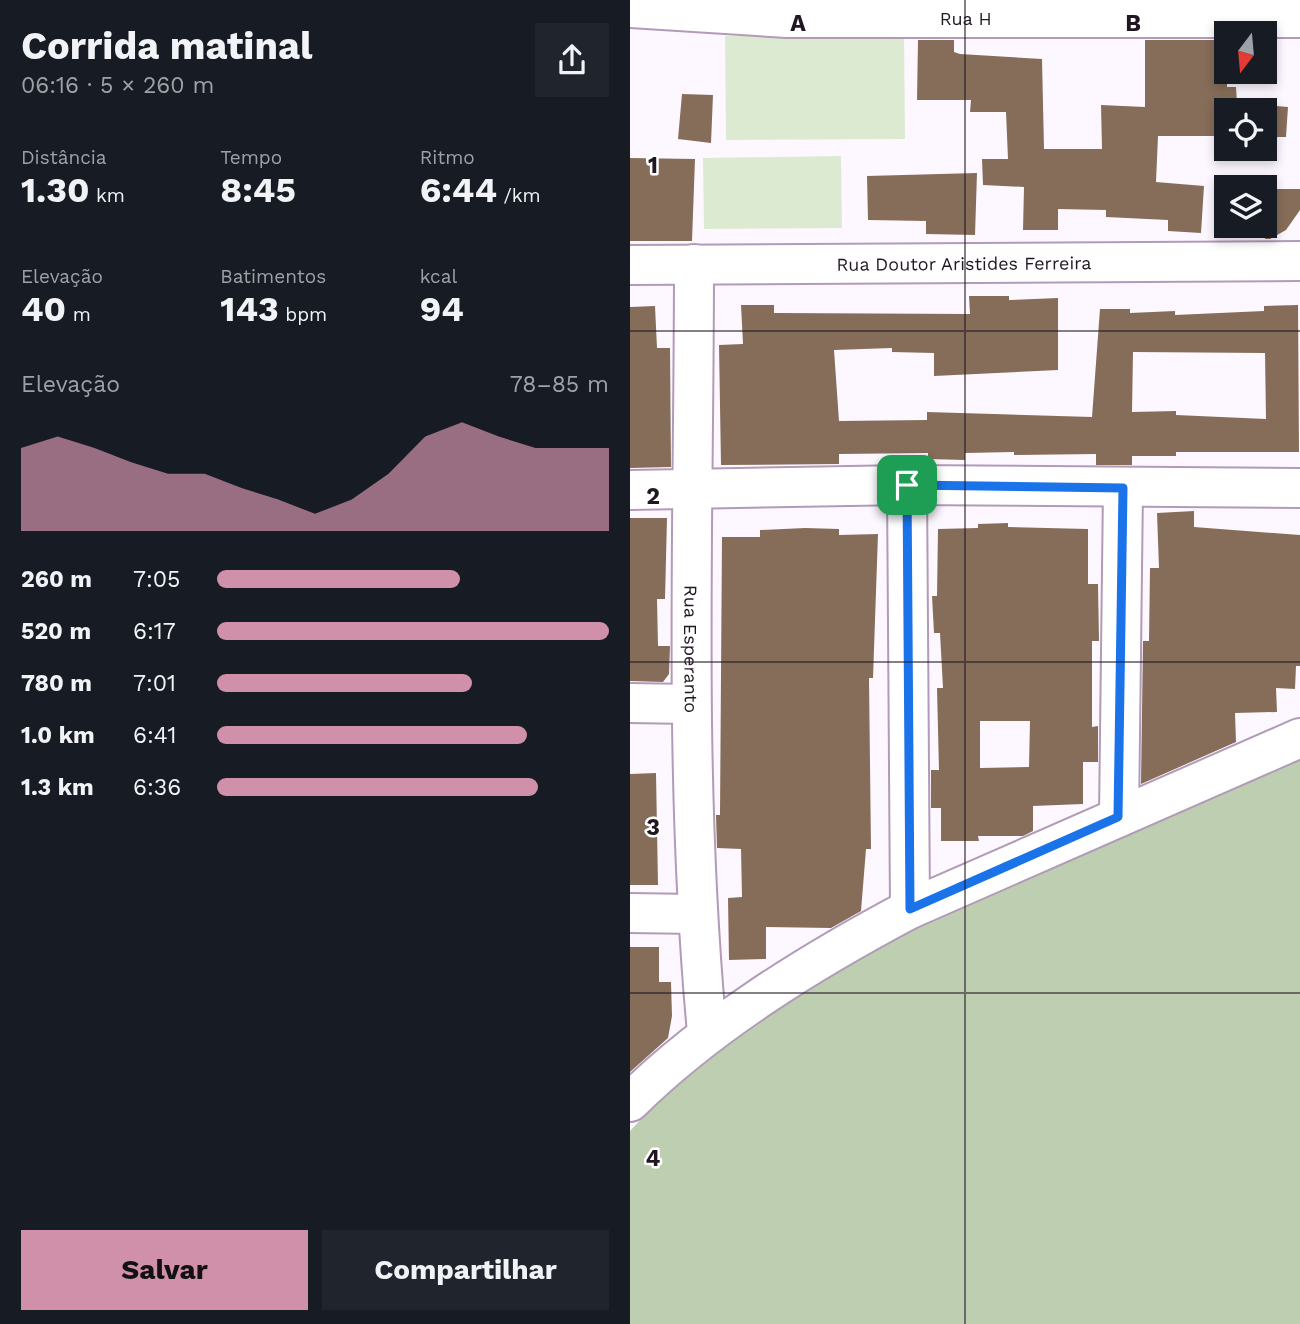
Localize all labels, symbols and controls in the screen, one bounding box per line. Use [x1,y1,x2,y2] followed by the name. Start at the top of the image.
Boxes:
[940,8,992,29] street label: Rua H
[790,10,806,37] text: A
[1125,10,1141,37] text: B
[1214,21,1278,84] north arrow
[1214,21,1277,238] map controls
[535,23,609,97] button: share
[21,24,312,68] text: Corrida matinal
[21,72,214,99] text: 06:16 · 5 × 260 m
[1214,98,1277,161] button: locate
[21,146,107,169] text: Distância
[220,146,282,169] text: Tempo
[420,146,475,169] text: Ritmo
[648,152,658,179] text: 1
[21,169,90,211] text: 1.30
[220,169,296,211] text: 8:45
[420,169,497,211] text: 6:44
[1214,175,1277,238] button: layers
[90,184,125,207] text: km
[497,184,541,207] text: /km
[836,252,1092,274] street label: Rua Doutor Aristides Ferreira
[21,265,103,288] text: Elevação
[220,265,326,288] text: Batimentos
[420,265,457,288] text: kcal
[21,288,66,330] text: 40
[220,288,279,330] text: 143
[420,288,464,330] text: 94
[66,303,91,326] text: m
[279,303,327,326] text: bpm
[21,371,120,398] text: Elevação
[510,371,609,398] text: 78–85 m
[877,455,937,515] pin
[888,466,926,504] icon: arrive
[646,483,660,510] text: 2
[21,566,92,593] text: 260 m
[133,566,180,593] text: 7:05
[681,585,702,713] street label: Rua Esperanto
[21,618,91,645] text: 520 m
[133,618,176,645] text: 6:17
[21,670,92,697] text: 780 m
[133,670,176,697] text: 7:01
[21,722,95,749] text: 1.0 km
[133,722,176,749] text: 6:41
[21,774,94,801] text: 1.3 km
[133,774,181,801] text: 6:36
[646,814,660,841] text: 3
[646,1145,661,1172] text: 4
[21,1230,308,1310] button: Salvar
[322,1230,609,1310] button: Compartilhar

